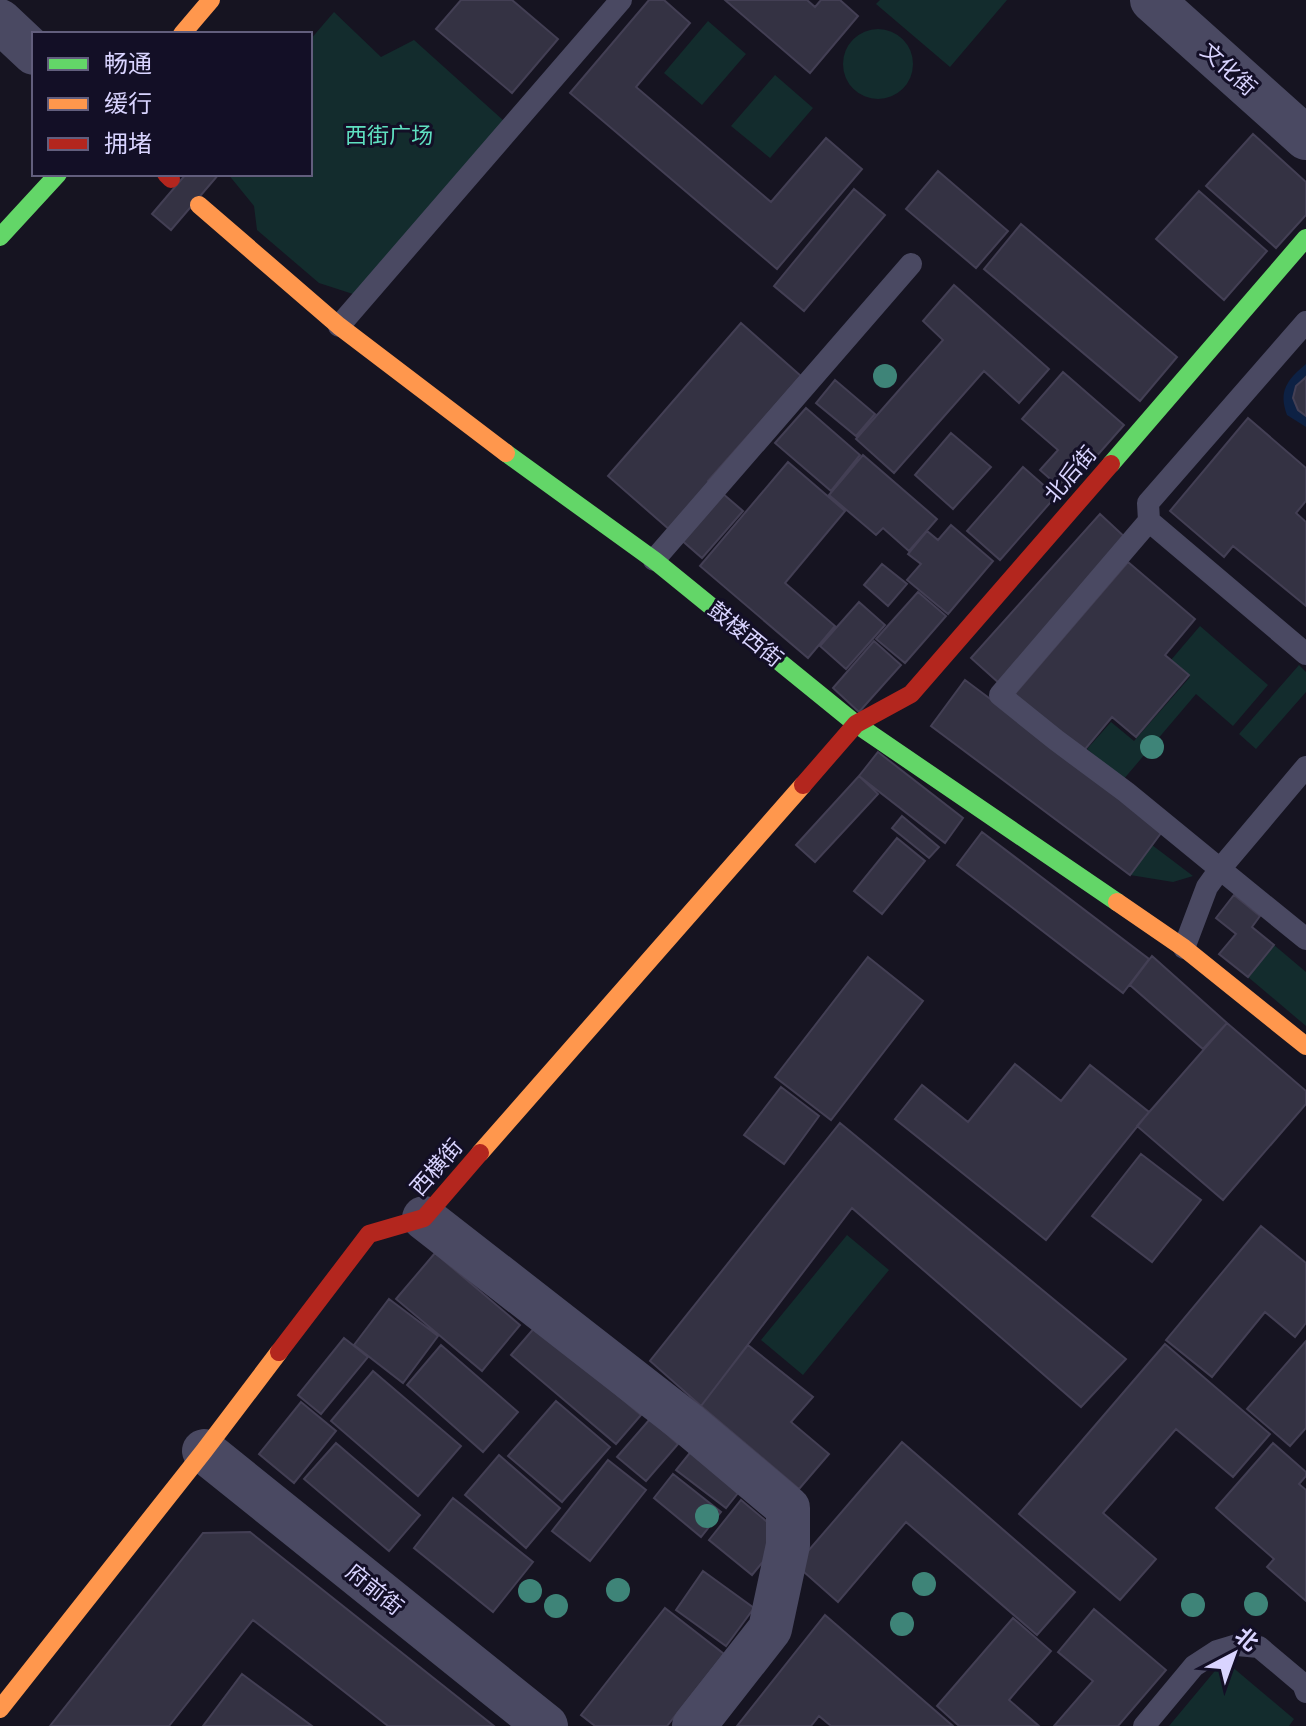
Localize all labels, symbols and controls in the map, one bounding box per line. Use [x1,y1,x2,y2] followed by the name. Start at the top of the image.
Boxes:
[32,32,312,176] legend
[1196,37,1262,101] street label: 文化街
[104,50,152,77] text: 畅通
[104,90,152,117] text: 缓行
[345,122,433,148] park label: 西街广场
[104,130,152,157] text: 拥堵
[1039,441,1101,507] street label: 北后街
[704,596,788,672] street label: 鼓楼西街
[405,1134,467,1200] street label: 西横街
[341,1558,409,1620] street label: 府前街
[1194,1614,1274,1694] north arrow
[1230,1622,1264,1656] text: 北

